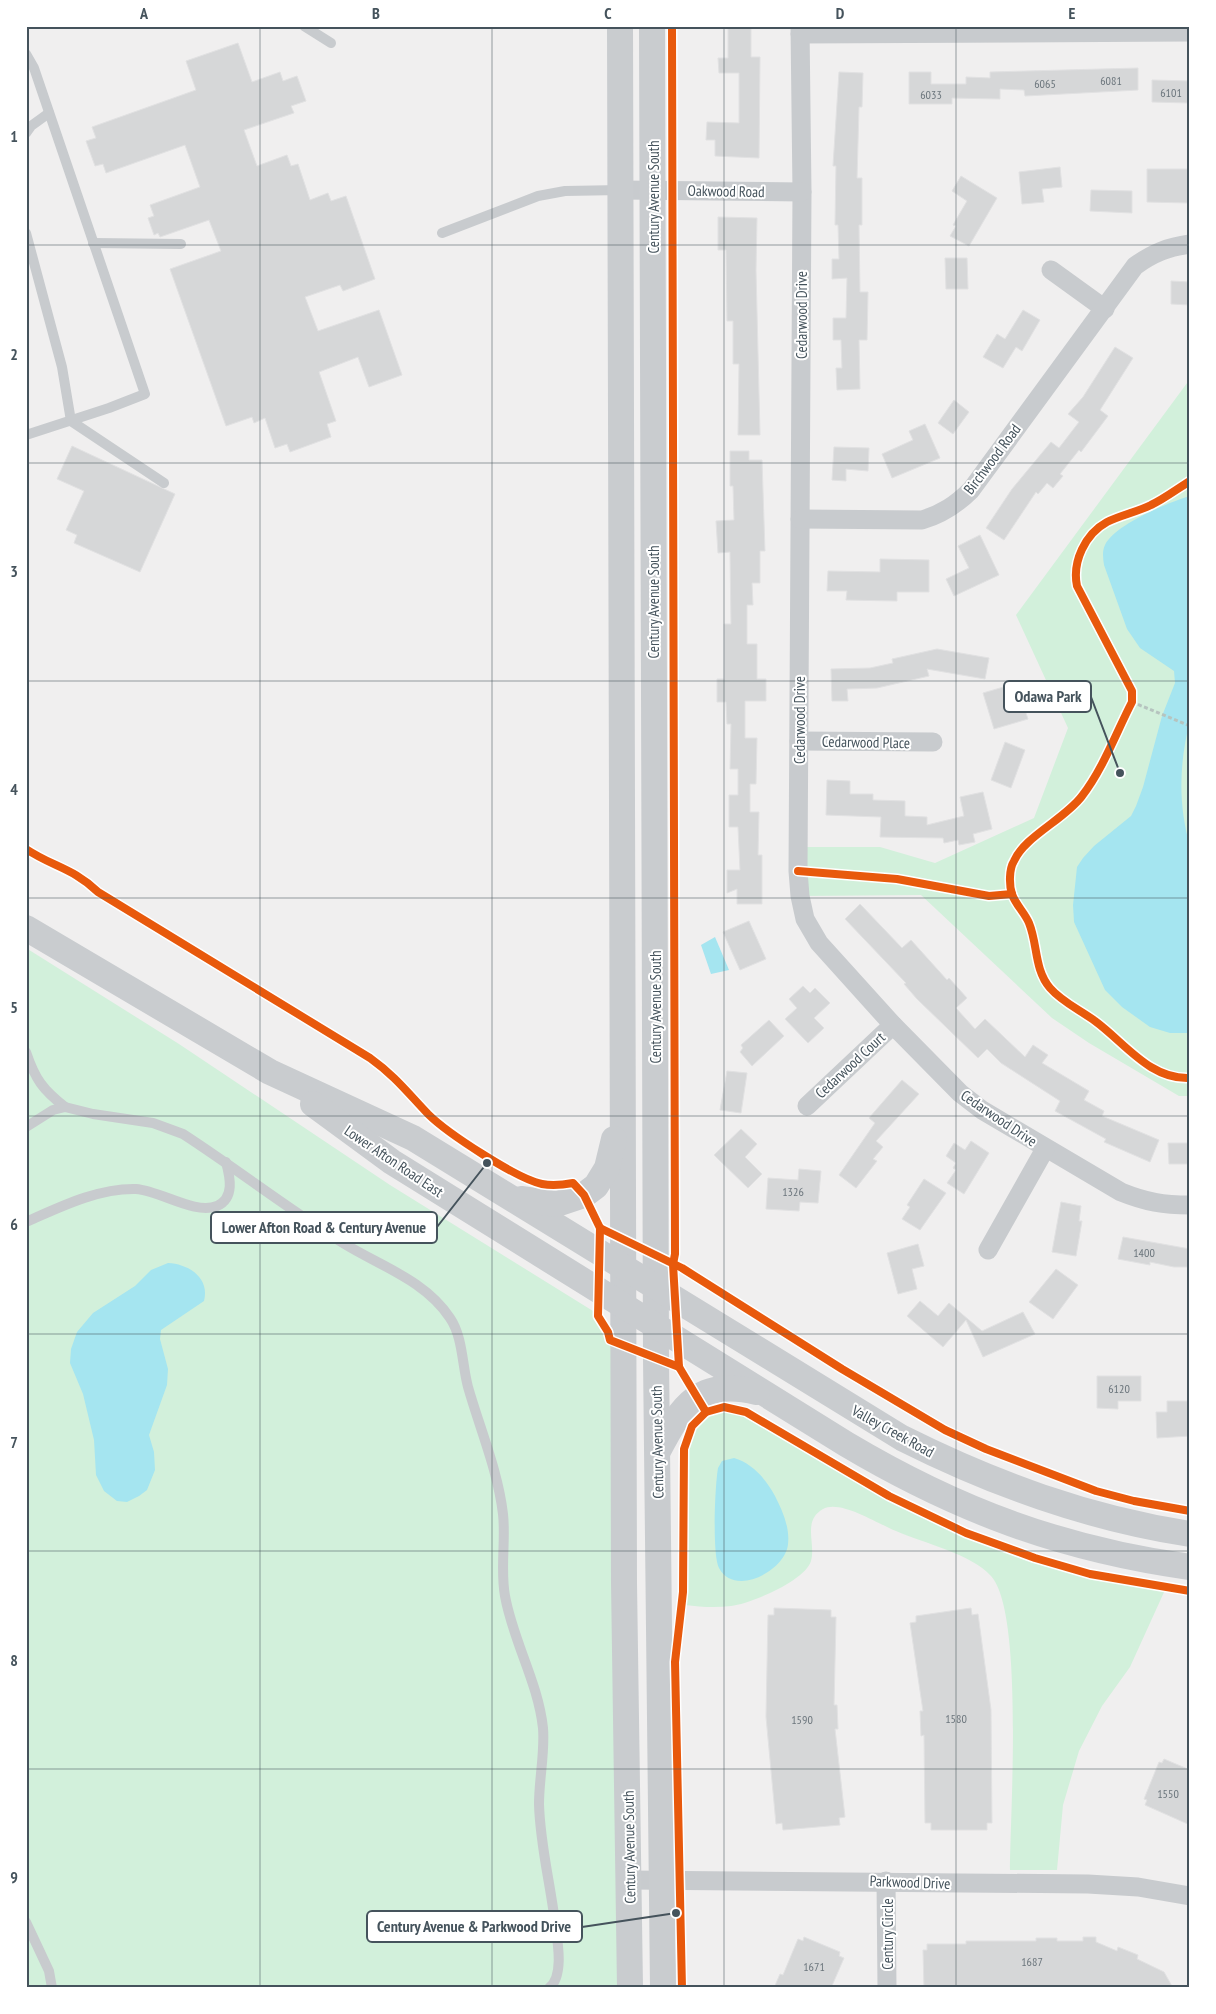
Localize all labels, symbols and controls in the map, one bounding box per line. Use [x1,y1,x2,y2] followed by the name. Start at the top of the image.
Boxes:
[139,3,149,23] text: A
[372,3,380,23] text: B
[604,3,612,23] text: C
[836,3,845,23] text: D
[1069,3,1076,23] text: E
[1100,73,1122,88] house number: 6081
[1034,76,1056,91] house number: 6065
[1160,85,1182,100] house number: 6101
[920,87,942,102] house number: 6033
[10,126,18,146] text: 1
[644,140,663,254] street label: Century Avenue South
[687,181,765,201] street label: Oakwood Road
[792,271,811,359] street label: Cedarwood Drive
[10,344,18,364] text: 2
[959,420,1025,498] street label: Birchwood Road
[644,545,663,659] street label: Century Avenue South
[10,561,18,581] text: 3
[790,676,809,764] street label: Cedarwood Drive
[1004,681,1091,712] callout: Odawa Park
[1014,686,1082,706] text: Odawa Park
[822,732,910,752] street label: Cedarwood Place
[10,779,18,799] text: 4
[646,950,665,1064] street label: Century Avenue South
[10,997,18,1017] text: 5
[811,1028,889,1102] street label: Cedarwood Court
[957,1086,1041,1150] street label: Cedarwood Drive
[341,1121,447,1201] street label: Lower Afton Road East
[782,1184,804,1199] house number: 1326
[211,1212,437,1243] callout: Lower Afton Road & Century Avenue
[10,1214,18,1234] text: 6
[222,1217,426,1237] text: Lower Afton Road & Century Avenue
[1133,1245,1155,1260] house number: 1400
[1108,1381,1130,1396] house number: 6120
[647,1385,667,1499] street label: Century Avenue South
[848,1400,937,1461] street label: Valley Creek Road
[10,1432,18,1452] text: 7
[10,1650,18,1670] text: 8
[945,1711,967,1726] house number: 1580
[791,1712,813,1727] house number: 1590
[1157,1786,1179,1801] house number: 1550
[619,1790,639,1904] street label: Century Avenue South
[10,1867,18,1887] text: 9
[869,1871,951,1893] street label: Parkwood Drive
[878,1898,897,1970] street label: Century Circle
[367,1911,582,1942] callout: Century Avenue & Parkwood Drive
[377,1916,571,1936] text: Century Avenue & Parkwood Drive
[1021,1954,1043,1969] house number: 1687
[803,1959,825,1974] house number: 1671

